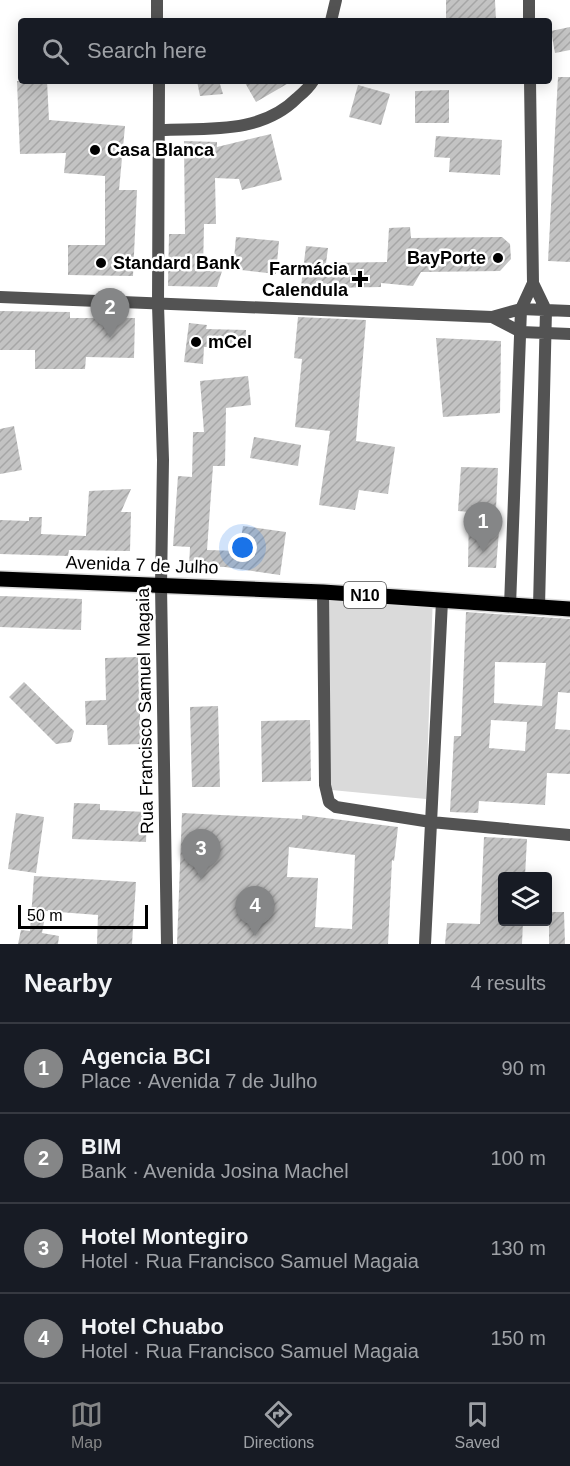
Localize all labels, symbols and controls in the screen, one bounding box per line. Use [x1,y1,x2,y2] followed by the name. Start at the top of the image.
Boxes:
[18,18,552,84] search box
[39,35,72,68] icon: search
[87,38,207,63] text: Search here
[107,140,215,160] place label: Casa Blanca
[88,143,102,157] marker: Casa Blanca
[407,248,486,268] place label: BayPorte
[491,251,505,265] marker: BayPorte
[113,253,241,273] place label: Standard Bank
[94,256,108,270] marker: Standard Bank
[262,259,349,300] place label: Farmácia Calendula
[353,272,367,286] marker: Farmácia Calendula
[90,288,130,338] pin: 2
[208,332,252,352] place label: mCel
[189,335,203,349] marker: mCel
[464,502,502,552] pin: 1
[228,533,257,562] your location
[65,552,219,578] street label: Avenida 7 de Julho
[344,582,386,608] road number: N10
[133,587,157,834] street label: Rua Francisco Samuel Magaia
[182,830,220,879] pin: 3
[498,872,552,926] map controls
[498,872,552,926] button: layers
[236,886,274,936] pin: 4
[18,902,148,930] scale bar
[27,907,63,924] text: 50 m
[24,968,112,998] text: Nearby
[470,972,546,994] text: 4 results
[81,1044,211,1069] text: Agencia BCI
[38,1057,49,1079] text: 1
[502,1057,546,1079] text: 90 m
[81,1070,317,1092] text: Place · Avenida 7 de Julho
[81,1134,121,1159] text: BIM
[38,1147,49,1169] text: 2
[490,1147,546,1169] text: 100 m
[81,1160,349,1182] text: Bank · Avenida Josina Machel
[81,1224,248,1249] text: Hotel Montegiro
[38,1237,49,1259] text: 3
[490,1237,546,1259] text: 130 m
[81,1250,419,1272] text: Hotel · Rua Francisco Samuel Magaia
[81,1314,224,1339] text: Hotel Chuabo
[38,1327,49,1349] text: 4
[490,1327,546,1349] text: 150 m
[81,1340,419,1362] text: Hotel · Rua Francisco Samuel Magaia
[70,1398,103,1452] tab: Map
[243,1398,314,1452] tab: Directions
[455,1398,500,1452] tab: Saved

